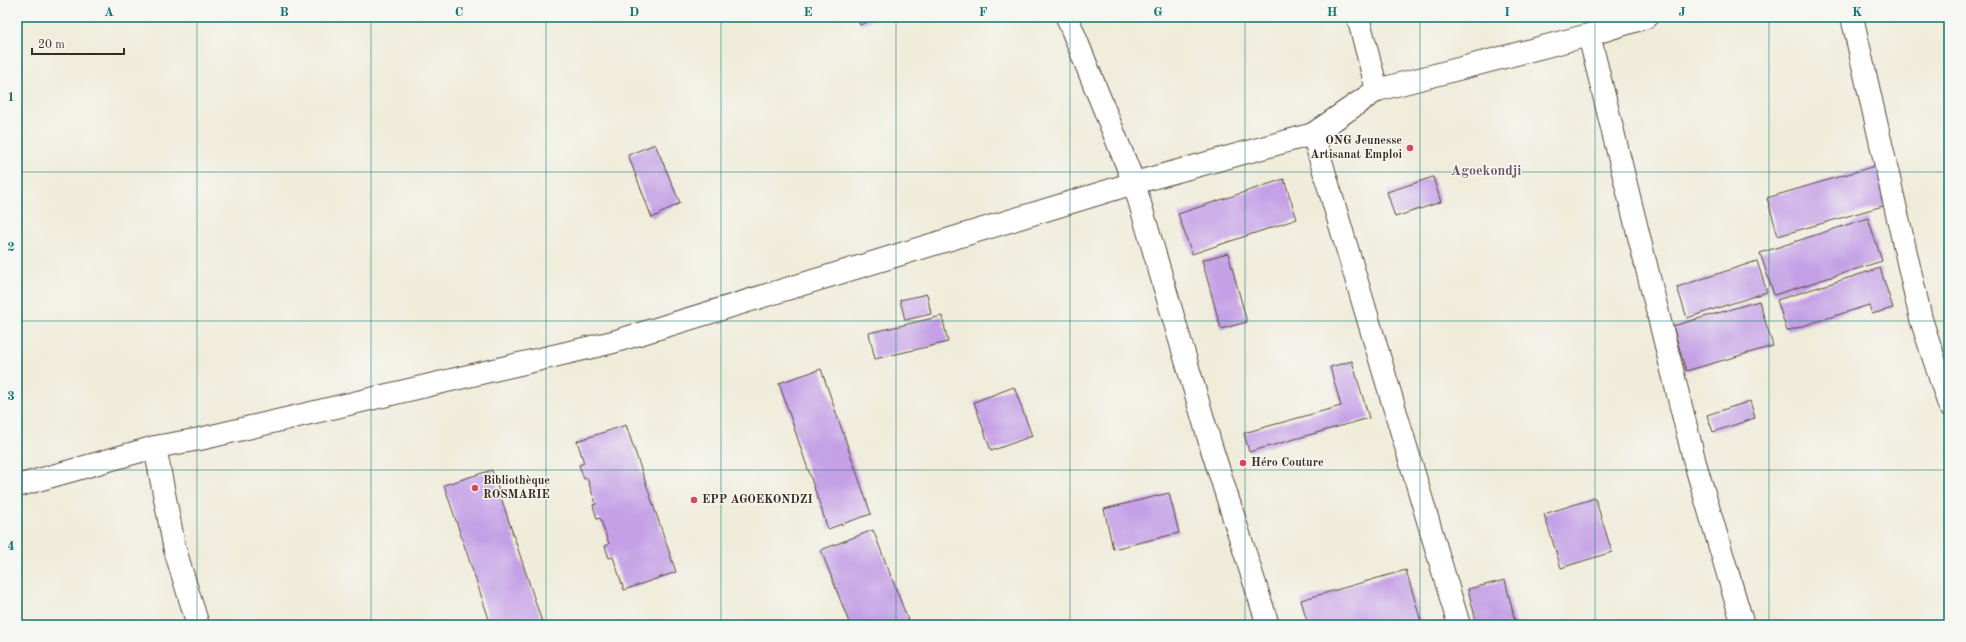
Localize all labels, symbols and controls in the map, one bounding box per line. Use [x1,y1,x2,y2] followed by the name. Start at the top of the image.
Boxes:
[104,6,114,19] text: A
[279,6,289,19] text: B
[455,6,463,19] text: C
[629,6,639,19] text: D
[804,6,813,19] text: E
[979,6,988,19] text: F
[1153,6,1163,19] text: G
[1327,6,1338,19] text: H
[1504,6,1510,19] text: I
[1678,6,1686,19] text: J
[1852,6,1862,19] text: K
[32,30,124,56] scale bar
[38,39,65,51] text: 20 m
[7,91,15,104] text: 1
[1310,135,1402,161] place label: ONG Jeunesse Artisanat Emploi
[1405,143,1415,153] marker: ONG Jeunesse Artisanat Emploi
[1451,164,1521,178] district label: Agoekondji
[7,241,15,254] text: 2
[7,390,15,403] text: 3
[1251,457,1324,469] place label: Héro Couture
[1238,458,1248,468] marker: Héro Couture
[483,475,550,501] place label: Bibliothèque ROSMARIE
[470,483,480,493] marker: Bibliothèque ROSMARIE
[702,494,813,506] place label: EPP AGOEKONDZI
[689,495,699,505] marker: EPP AGOEKONDZI
[7,540,15,553] text: 4

